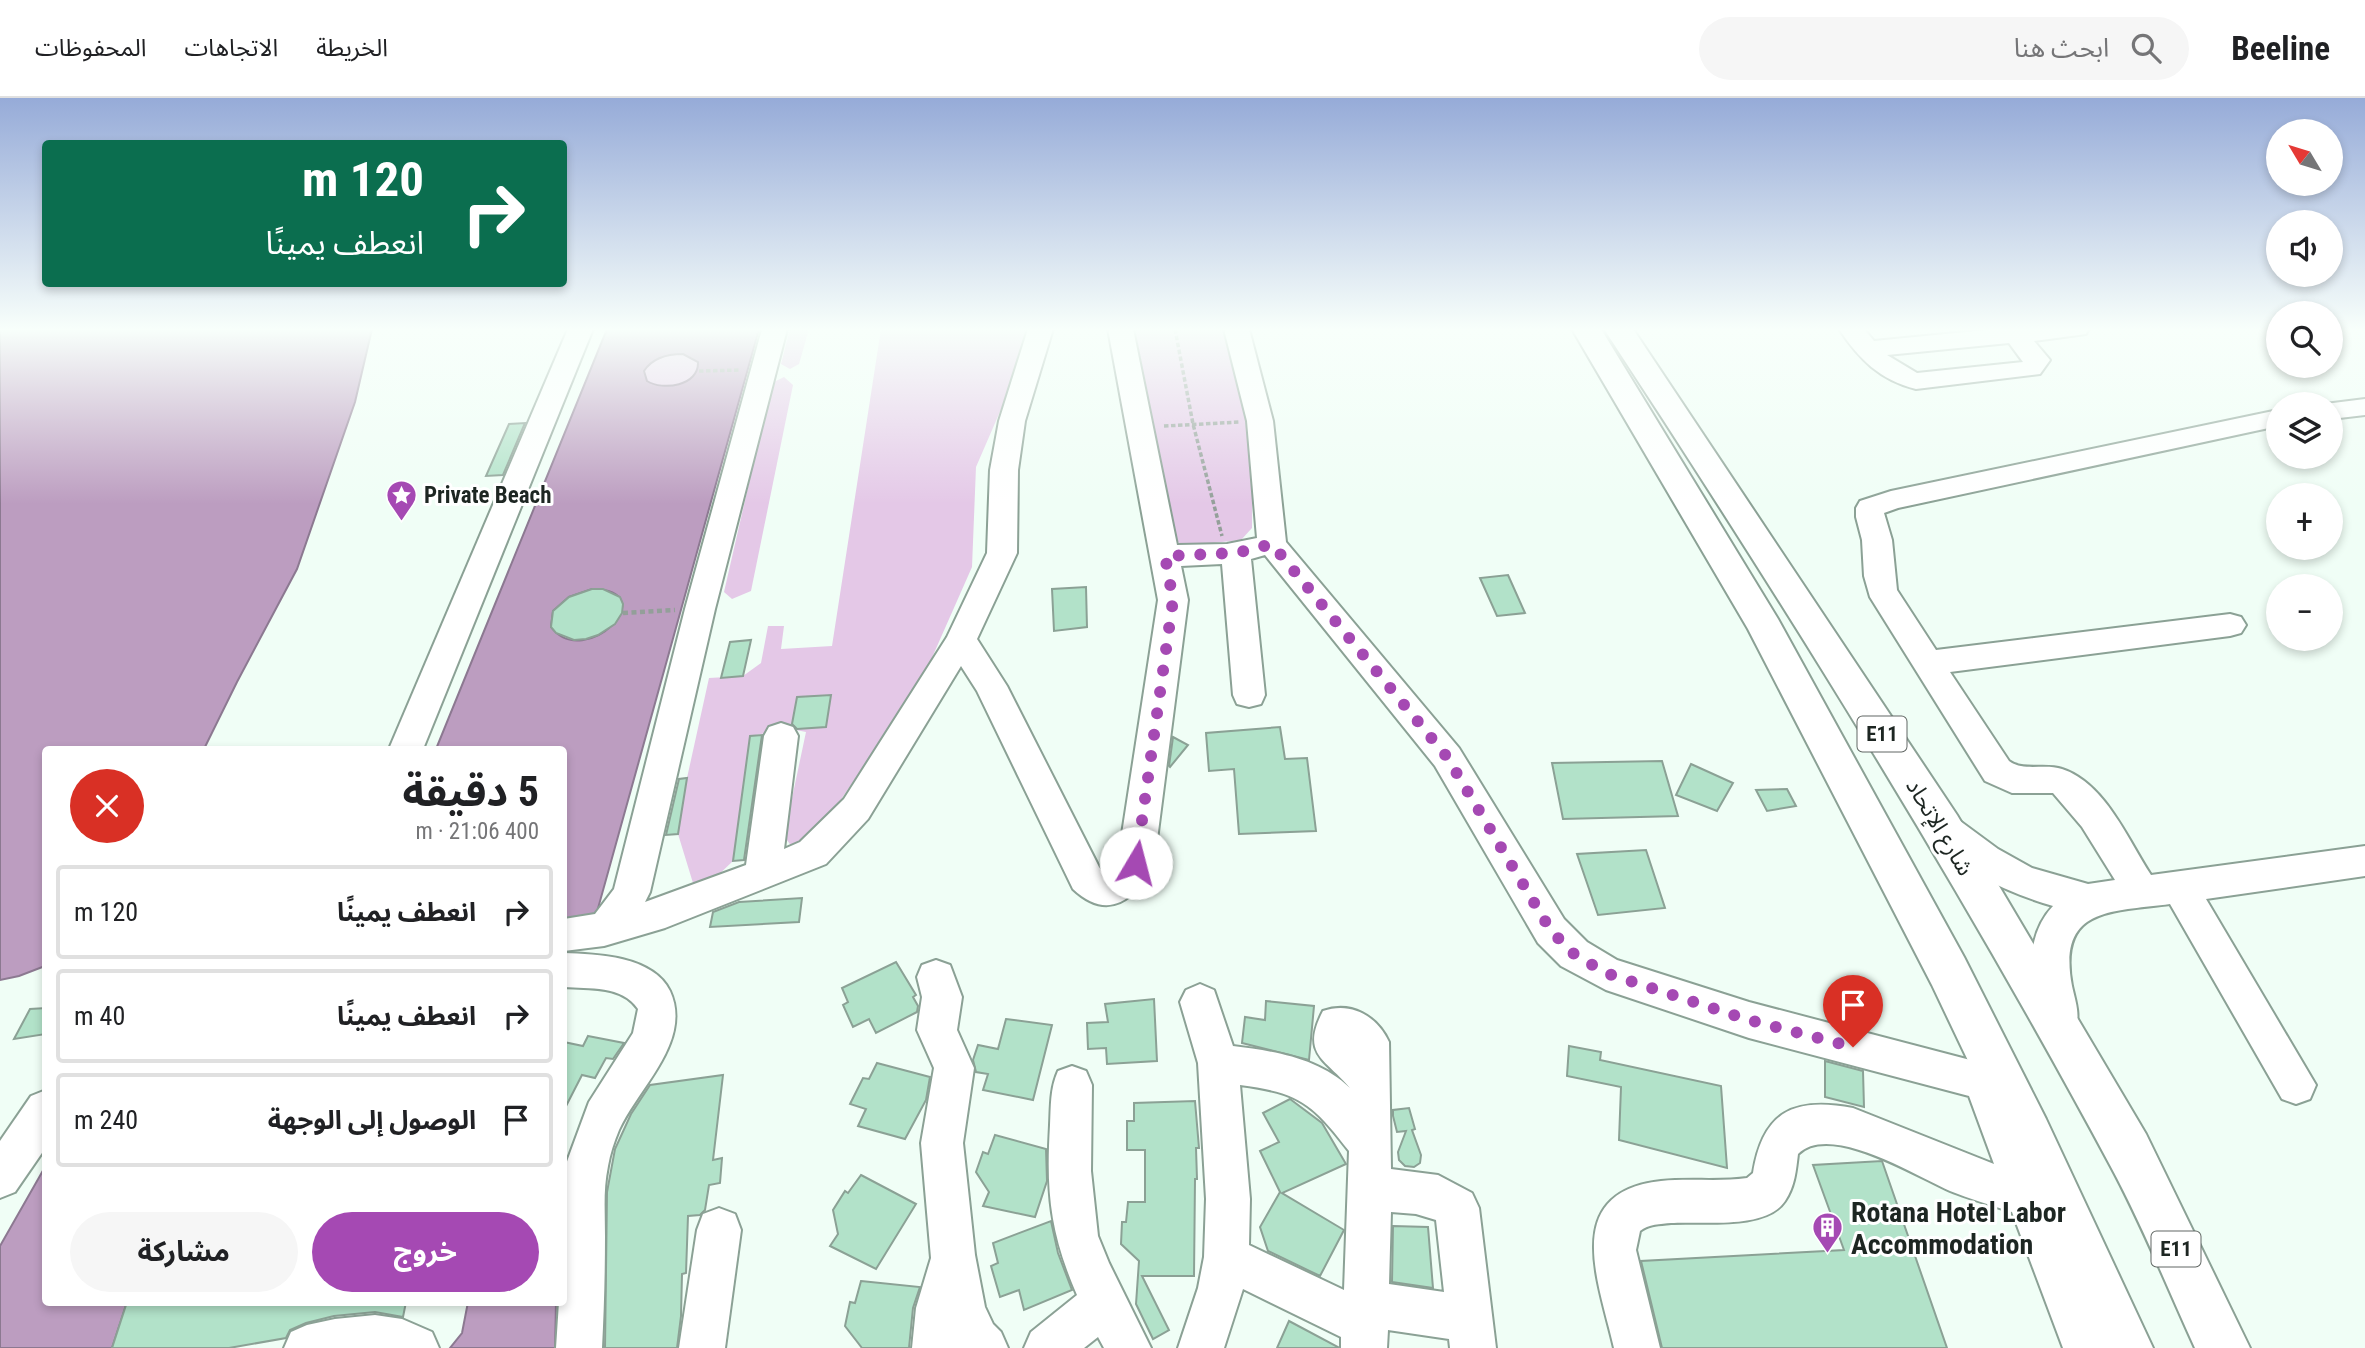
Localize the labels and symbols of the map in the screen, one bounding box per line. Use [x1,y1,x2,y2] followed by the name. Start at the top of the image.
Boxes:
[2266,119,2343,196] north arrow
[384,478,418,522] place icon: Private Beach
[424,482,551,509] place label: Private Beach
[1857,716,1906,752] road number: E11
[1898,774,1979,882] street label: شارع الإتحاد
[1099,826,1173,900] position arrow
[1823,975,1883,1047] pin
[1851,1196,2066,1261] place label: Rotana Hotel Labor Accommodation
[1811,1211,1845,1255] building icon: Rotana Hotel Labor Accommodation
[2152,1232,2200,1266] road number: E11

